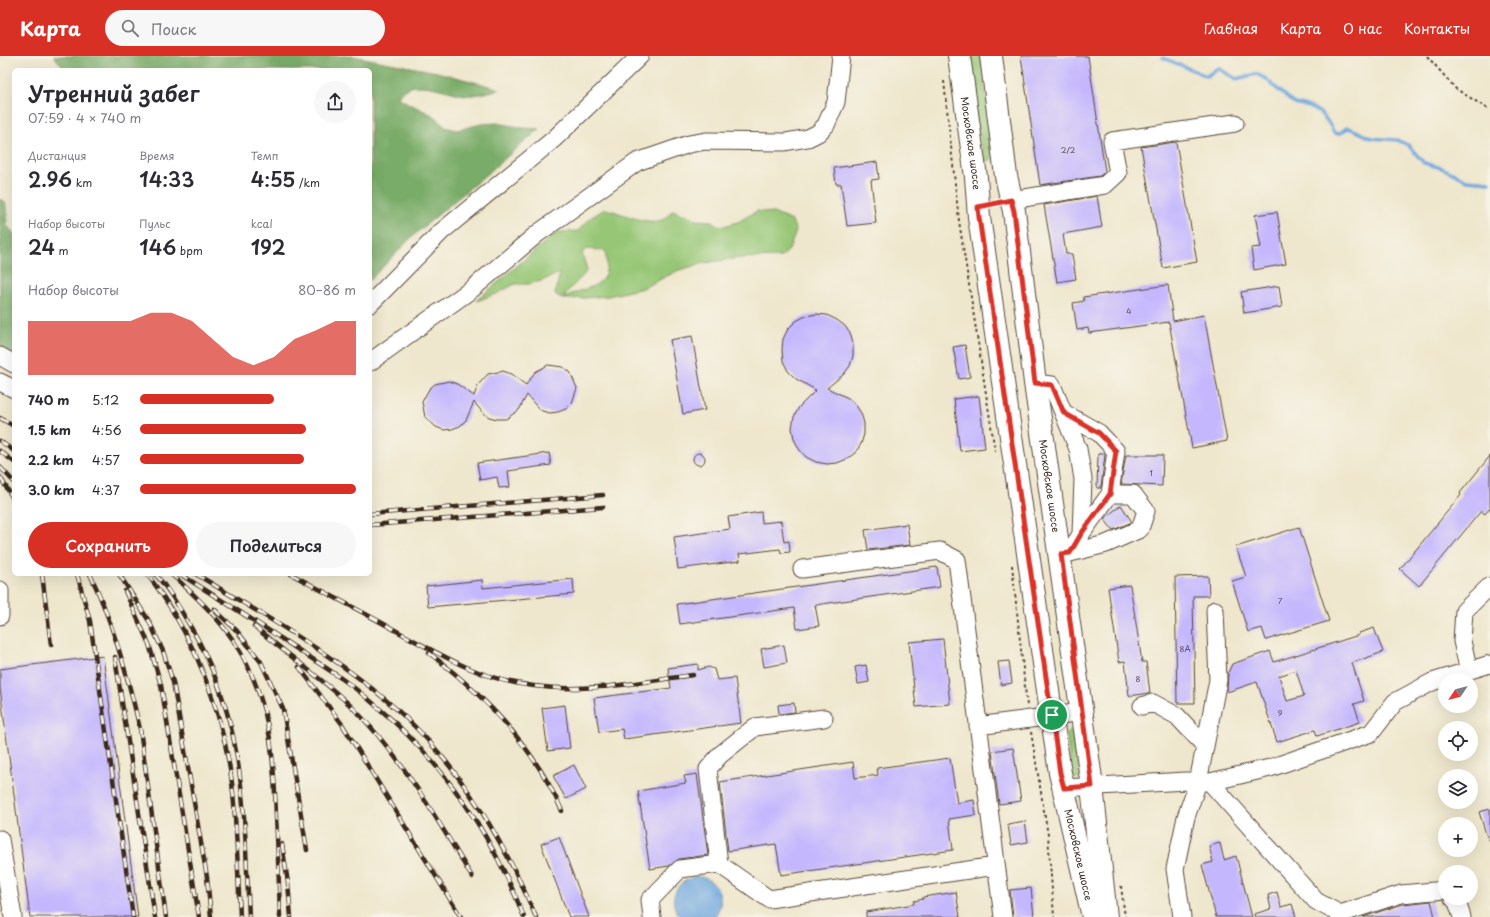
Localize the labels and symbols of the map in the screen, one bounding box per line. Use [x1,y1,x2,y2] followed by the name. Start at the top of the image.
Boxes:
[958,96,985,190] street label: Московское шоссе
[1061,144,1076,156] house number: 2/2
[1126,305,1132,317] house number: 4
[1036,438,1064,533] street label: Московское шоссе
[1149,467,1153,479] house number: 1
[1278,595,1283,607] house number: 7
[1179,643,1191,655] house number: 8А
[1136,673,1141,685] house number: 8
[1438,673,1478,713] north arrow
[1035,698,1069,732] pin
[1278,707,1283,719] house number: 9
[1061,807,1097,902] street label: Московское шоссе

